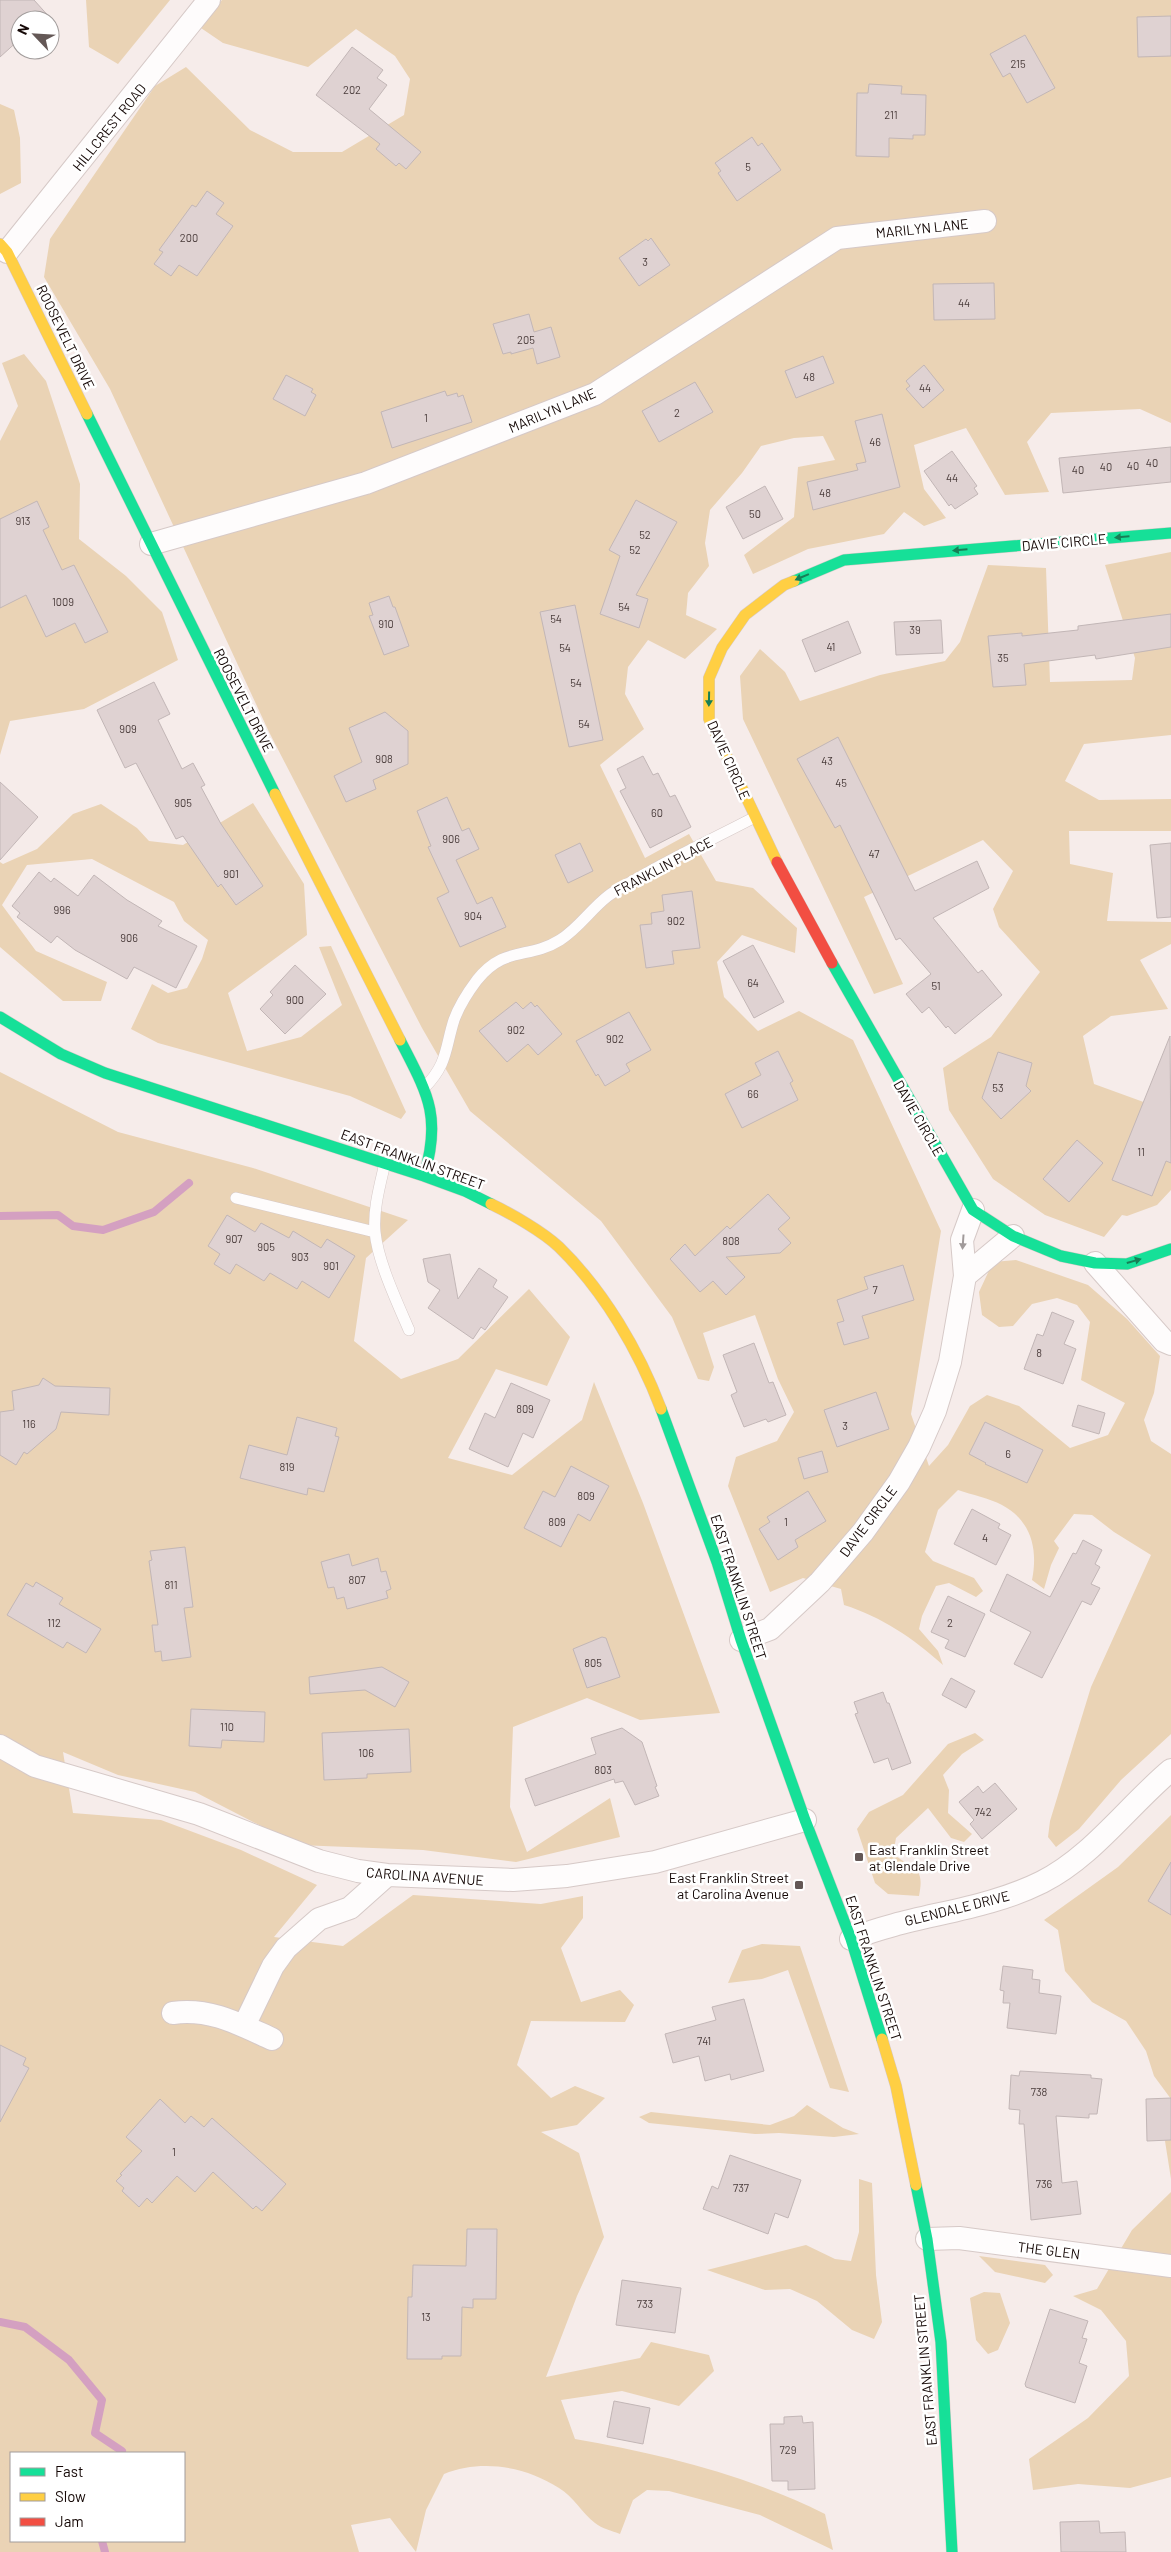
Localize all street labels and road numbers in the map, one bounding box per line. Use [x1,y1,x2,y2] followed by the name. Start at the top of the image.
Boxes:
[69,80,149,174] street label: HILLCREST ROAD
[875,215,969,241] street label: MARILYN LANE
[33,282,99,392] street label: ROOSEVELT DRIVE
[506,384,598,436] street label: MARILYN LANE
[1021,530,1107,554] street label: DAVIE CIRCLE
[211,645,277,755] street label: ROOSEVELT DRIVE
[704,718,754,802] street label: DAVIE CIRCLE
[611,833,715,899] street label: FRANKLIN PLACE
[890,1077,948,1159] street label: DAVIE CIRCLE
[339,1125,487,1193] street label: EAST FRANKLIN STREET
[836,1482,900,1560] street label: DAVIE CIRCLE
[707,1512,771,1662] street label: EAST FRANKLIN STREET
[366,1863,484,1889] street label: CAROLINA AVENUE
[903,1887,1011,1929] street label: GLENDALE DRIVE
[842,1893,906,2043] street label: EAST FRANKLIN STREET
[1017,2238,1081,2262] street label: THE GLEN
[910,2294,940,2446] street label: EAST FRANKLIN STREET

